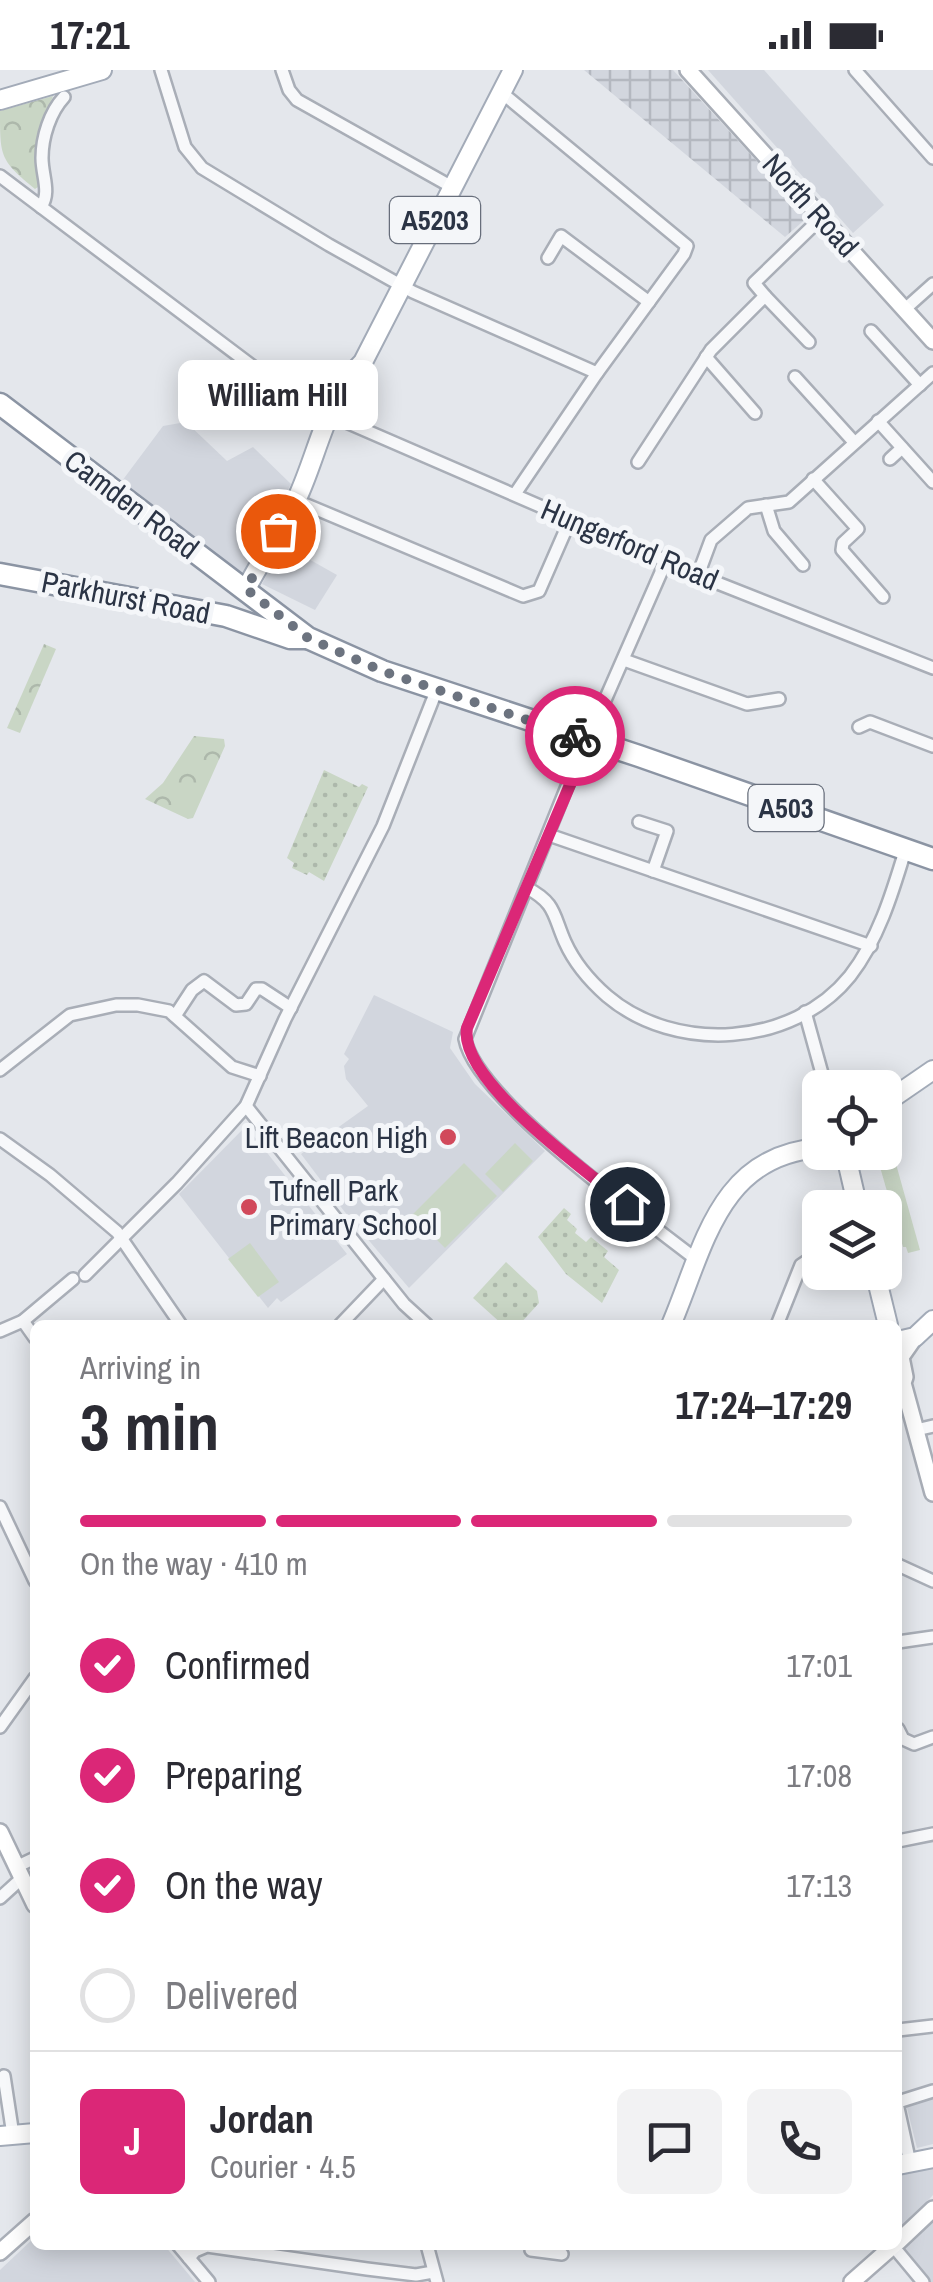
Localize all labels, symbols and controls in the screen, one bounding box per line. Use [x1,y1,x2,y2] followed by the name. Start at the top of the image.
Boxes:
[50,10,130,61] text: 17:21
[754,145,868,265] street label: North Road
[390,197,480,243] road number: A5203
[178,361,378,431] callout: William Hill
[208,373,348,416] text: William Hill
[57,440,207,568] street label: Camden Road
[236,489,321,574] pin
[535,489,725,599] street label: Hungerford Road
[251,504,306,559] icon: bag
[38,561,214,633] street label: Parkhurst Road
[525,686,625,786] courier
[548,709,603,764] icon: bike
[748,785,824,831] road number: A503
[802,1070,902,1290] map controls
[802,1070,902,1170] button: locate
[245,1117,428,1157] place label: Lift Beacon High
[437,1126,459,1148] marker: Lift Beacon High
[585,1162,670,1247] pin
[269,1170,437,1244] place label: Tufnell Park Primary School
[600,1177,655,1232] icon: home
[802,1190,902,1290] button: layers
[238,1196,260,1218] marker: Tufnell Park Primary School
[80,1346,201,1389] text: Arriving in
[675,1380,852,1431] text: 17:24–17:29
[80,1383,219,1470] text: 3 min
[80,1542,308,1585] text: On the way · 410 m
[80,1638,135,1693] icon: check
[165,1640,310,1691] text: Confirmed
[786,1644,852,1687] text: 17:01
[80,1748,135,1803] icon: check
[165,1750,302,1801] text: Preparing
[786,1754,852,1797] text: 17:08
[80,1858,135,1913] icon: check
[165,1860,323,1911] text: On the way
[786,1864,852,1907] text: 17:13
[165,1970,298,2021] text: Delivered
[617,2089,722,2194] button: chat
[747,2089,852,2194] button: phone
[210,2094,314,2145] text: Jordan
[124,2116,141,2167] text: J
[210,2145,356,2188] text: Courier · 4.5

